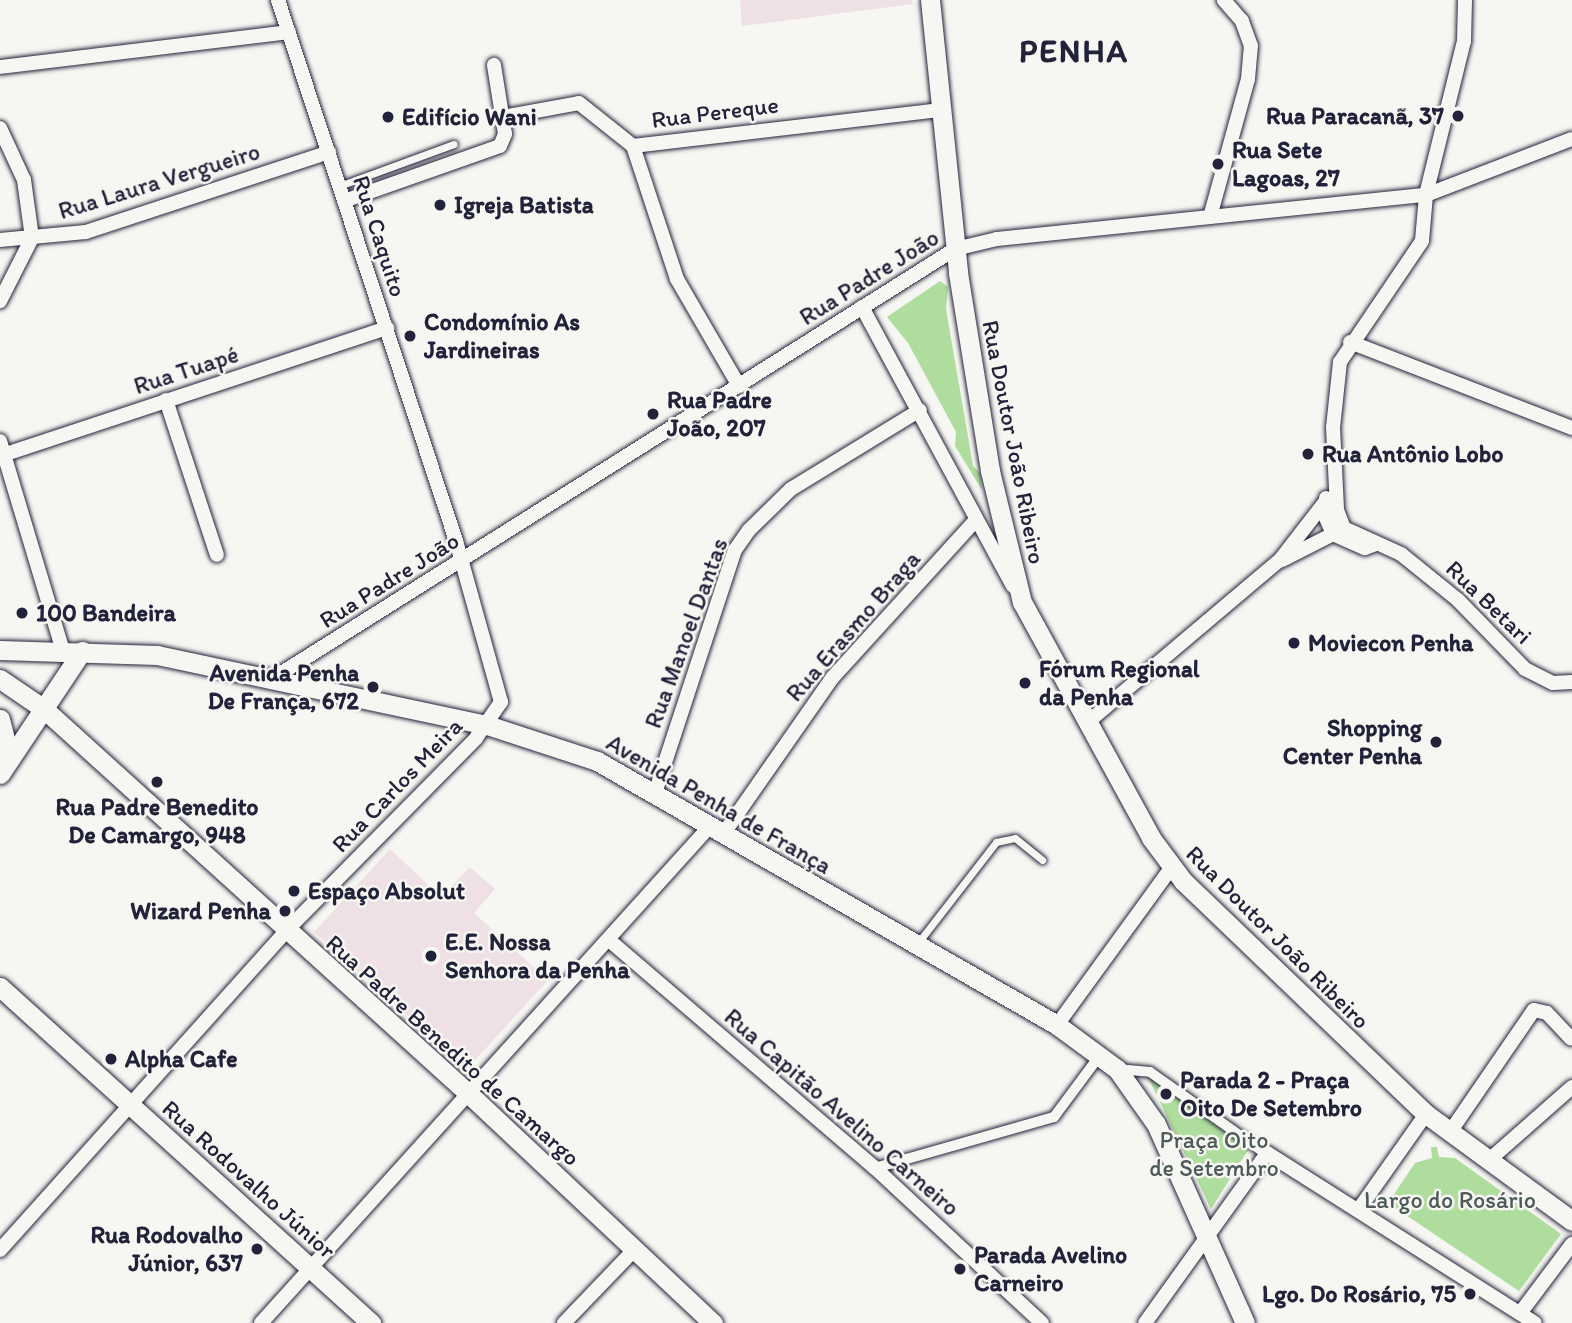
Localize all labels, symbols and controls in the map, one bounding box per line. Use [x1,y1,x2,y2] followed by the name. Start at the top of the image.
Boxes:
[1020,32,1128,70] district label: PENHA
[650,90,780,134] street label: Rua Pereque
[1267,102,1444,130] place label: Rua Paracanã, 37
[402,103,537,131] place label: Edifício Wani
[1450,108,1466,124] marker: Rua Paracanã, 37
[380,109,396,125] marker: Edifício Wani
[1232,136,1340,192] place label: Rua Sete Lagoas, 27
[55,137,263,225] street label: Rua Laura Vergueiro
[1210,156,1226,172] marker: Rua Sete Lagoas, 27
[347,172,413,300] street label: Rua Caquito
[454,191,594,219] place label: Igreja Batista
[432,197,448,213] marker: Igreja Batista
[794,223,944,331] street label: Rua Padre João
[424,308,580,364] place label: Condomínio As Jardineiras
[976,318,1052,566] street label: Rua Doutor João Ribeiro
[402,328,418,344] marker: Condomínio As Jardineiras
[131,340,241,400] street label: Rua Tuapé
[667,386,771,442] place label: Rua Padre João, 207
[645,406,661,422] marker: Rua Padre João, 207
[1322,440,1504,468] place label: Rua Antônio Lobo
[1300,446,1316,462] marker: Rua Antônio Lobo
[314,526,464,634] street label: Rua Padre João
[638,534,734,732] street label: Rua Manoel Dantas
[780,545,926,707] street label: Rua Erasmo Braga
[1440,554,1538,650] street label: Rua Betari
[36,599,176,627] place label: 100 Bandeira
[14,605,30,621] marker: 100 Bandeira
[1308,629,1472,657] place label: Moviecon Penha
[1286,635,1302,651] marker: Moviecon Penha
[1039,655,1199,711] place label: Fórum Regional da Penha
[208,659,359,715] place label: Avenida Penha De França, 672
[1017,675,1033,691] marker: Fórum Regional da Penha
[365,679,381,695] marker: Avenida Penha De França, 672
[325,712,469,858] street label: Rua Carlos Meira
[1284,714,1422,770] place label: Shopping Center Penha
[601,728,837,880] street label: Avenida Penha de França
[1428,734,1444,750] marker: Shopping Center Penha
[149,774,165,790] marker: Rua Padre Benedito De Camargo, 948
[56,793,258,849] place label: Rua Padre Benedito De Camargo, 948
[1180,839,1376,1035] street label: Rua Doutor João Ribeiro
[308,877,465,905] place label: Espaço Absolut
[286,883,302,899] marker: Espaço Absolut
[132,897,271,925] place label: Wizard Penha
[277,903,293,919] marker: Wizard Penha
[445,928,629,984] place label: E.E. Nossa Senhora da Penha
[321,929,585,1171] street label: Rua Padre Benedito de Camargo
[423,948,439,964] marker: E.E. Nossa Senhora da Penha
[719,1002,965,1222] street label: Rua Capitão Avelino Carneiro
[125,1045,238,1073] place label: Alpha Cafe
[103,1051,119,1067] marker: Alpha Cafe
[1180,1066,1362,1122] place label: Parada 2 - Praça Oito De Setembro
[1158,1086,1174,1102] marker: Parada 2 - Praça Oito De Setembro
[156,1093,342,1265] street label: Rua Rodovalho Júnior
[1150,1126,1278,1182] park label: Praça Oito de Setembro
[1364,1186,1536,1214] park label: Largo do Rosário
[90,1221,243,1277] place label: Rua Rodovalho Júnior, 637
[249,1241,265,1257] marker: Rua Rodovalho Júnior, 637
[974,1241,1128,1297] place label: Parada Avelino Carneiro
[952,1261,968,1277] marker: Parada Avelino Carneiro
[1262,1280,1456,1308] place label: Lgo. Do Rosário, 75
[1462,1286,1478,1302] marker: Lgo. Do Rosário, 75

